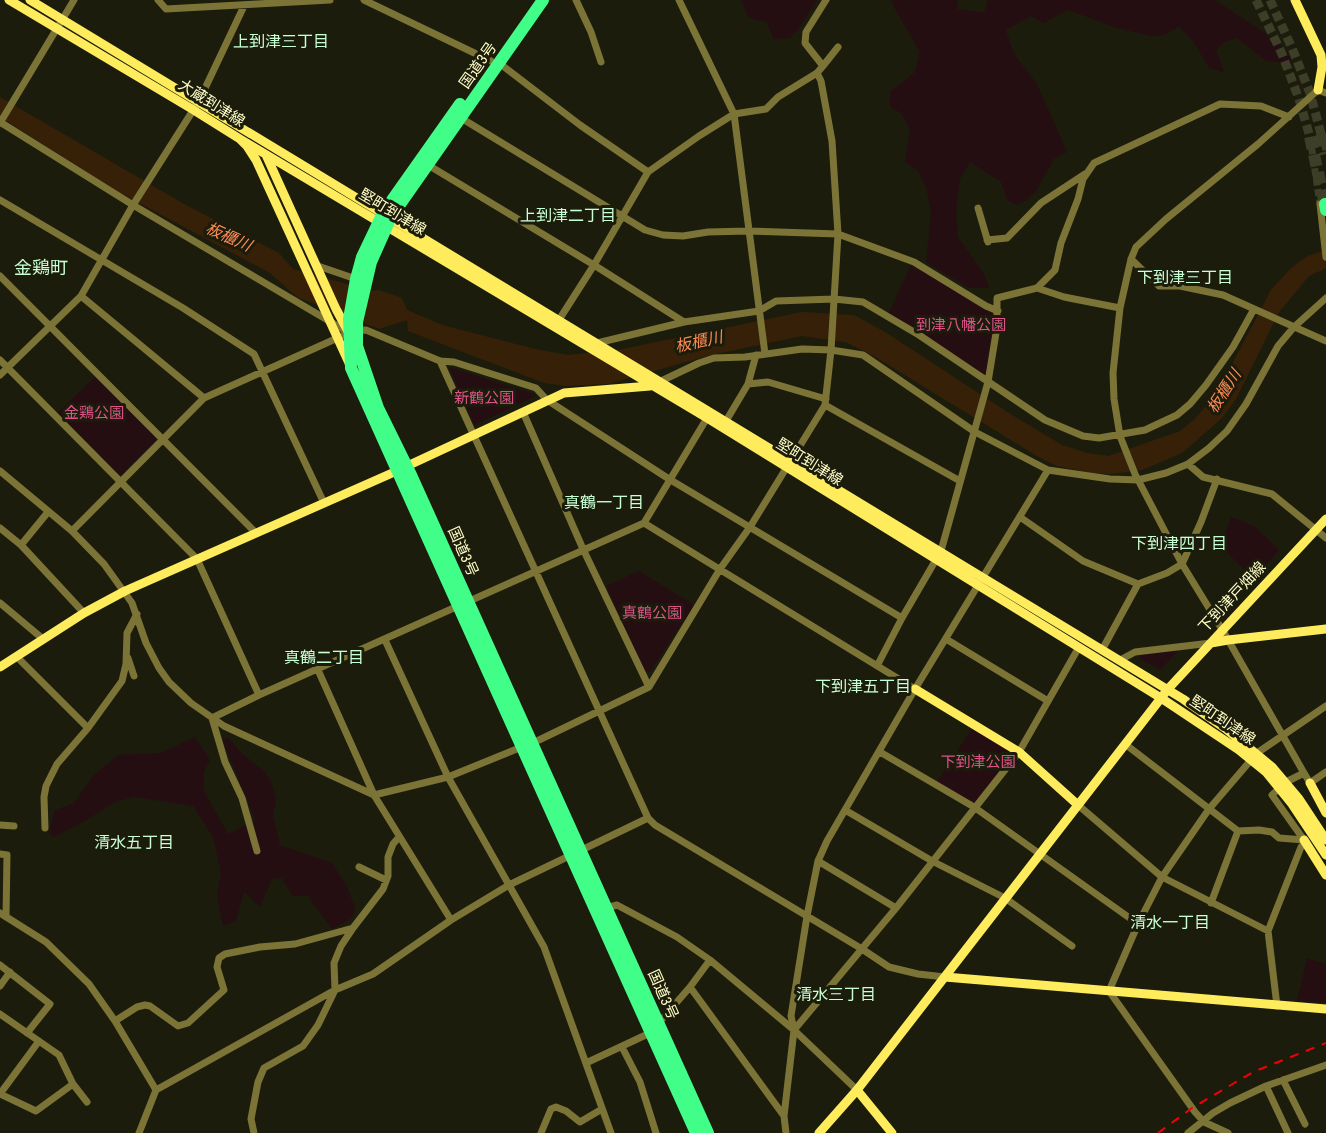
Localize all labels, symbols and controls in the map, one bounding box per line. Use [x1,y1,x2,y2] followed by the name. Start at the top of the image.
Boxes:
[233,33,329,53] district label: 上到津三丁目
[457,39,501,93] street label: 国道3号
[174,76,248,132] street label: 大蔵到津線
[355,186,429,240] street label: 堅町到津線
[520,207,616,227] district label: 上到津二丁目
[202,219,254,257] water label: 板櫃川
[14,258,68,280] district label: 金鶏町
[1137,269,1233,289] district label: 下到津三丁目
[916,317,1006,335] park label: 到津八幡公園
[674,329,724,357] water label: 板櫃川
[1204,367,1246,417] water label: 板櫃川
[454,390,514,408] park label: 新鶴公園
[64,405,124,423] park label: 金鶏公園
[772,435,846,491] street label: 堅町到津線
[564,494,644,514] district label: 真鶴一丁目
[443,524,481,580] street label: 国道3号
[1131,535,1227,555] district label: 下到津四丁目
[1196,559,1270,637] street label: 下到津戸畑線
[622,605,682,623] park label: 真鶴公園
[284,649,364,669] district label: 真鶴二丁目
[815,678,911,698] district label: 下到津五丁目
[1186,693,1258,749] street label: 堅町到津線
[941,754,1015,772] park label: 下到津公園
[94,834,174,854] district label: 清水五丁目
[1130,914,1210,934] district label: 清水一丁目
[643,967,681,1023] street label: 国道3号
[796,986,876,1006] district label: 清水三丁目

